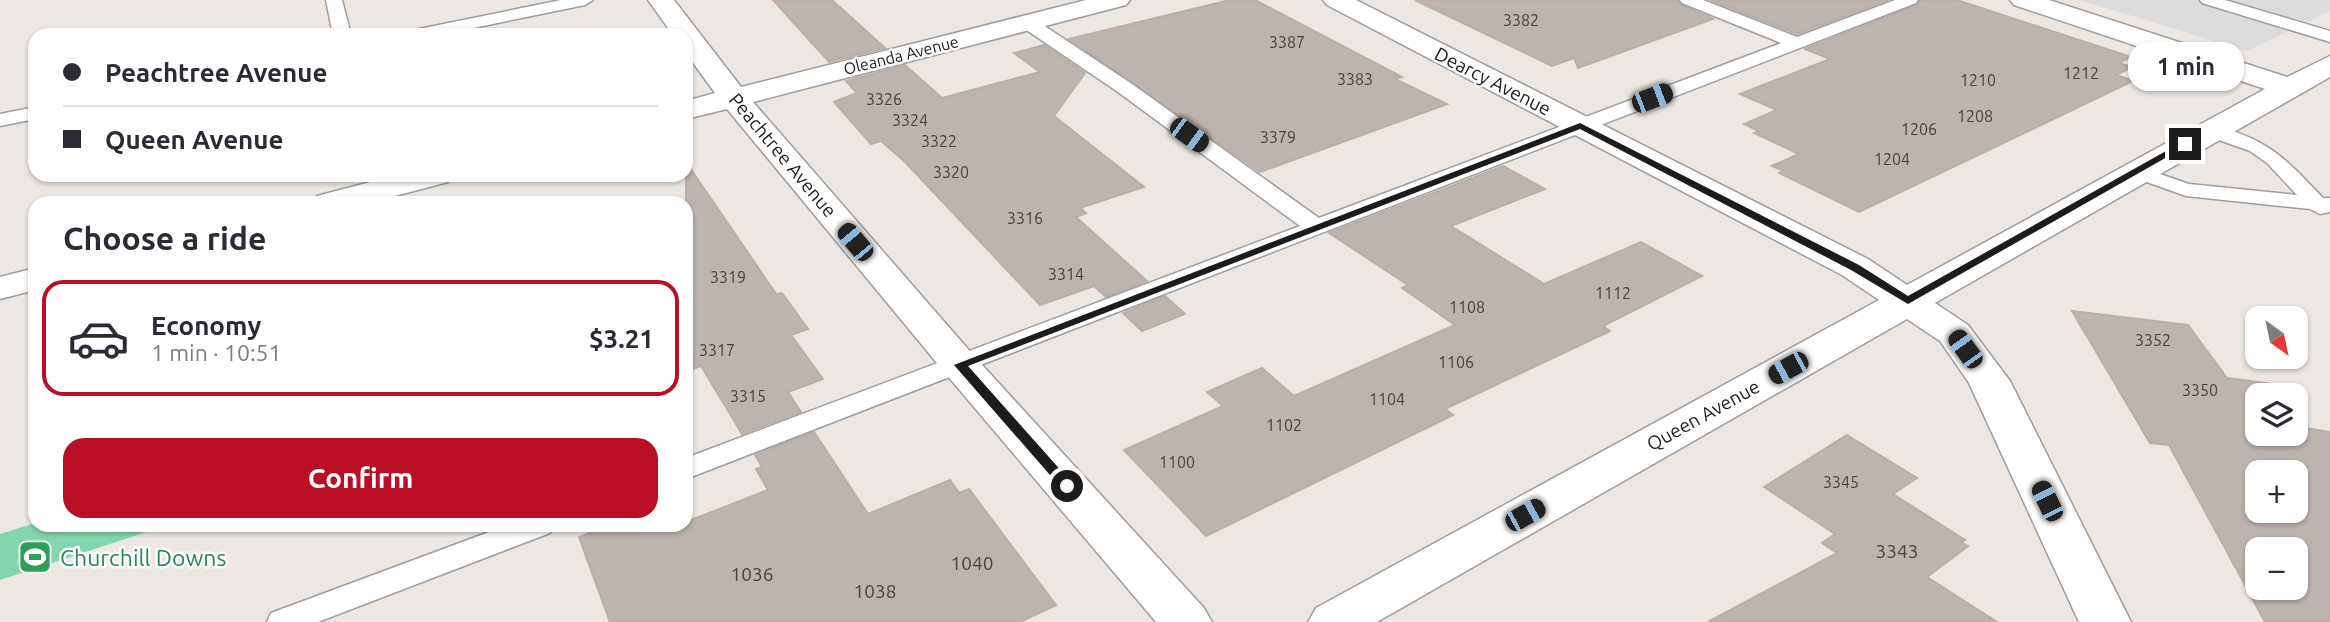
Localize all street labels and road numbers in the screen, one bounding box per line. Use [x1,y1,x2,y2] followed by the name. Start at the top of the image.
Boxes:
[842,32,960,78] street label: Oleanda Avenue
[1431,42,1555,120] street label: Dearcy Avenue
[725,89,841,221] street label: Peachtree Avenue
[1643,375,1763,455] street label: Queen Avenue

